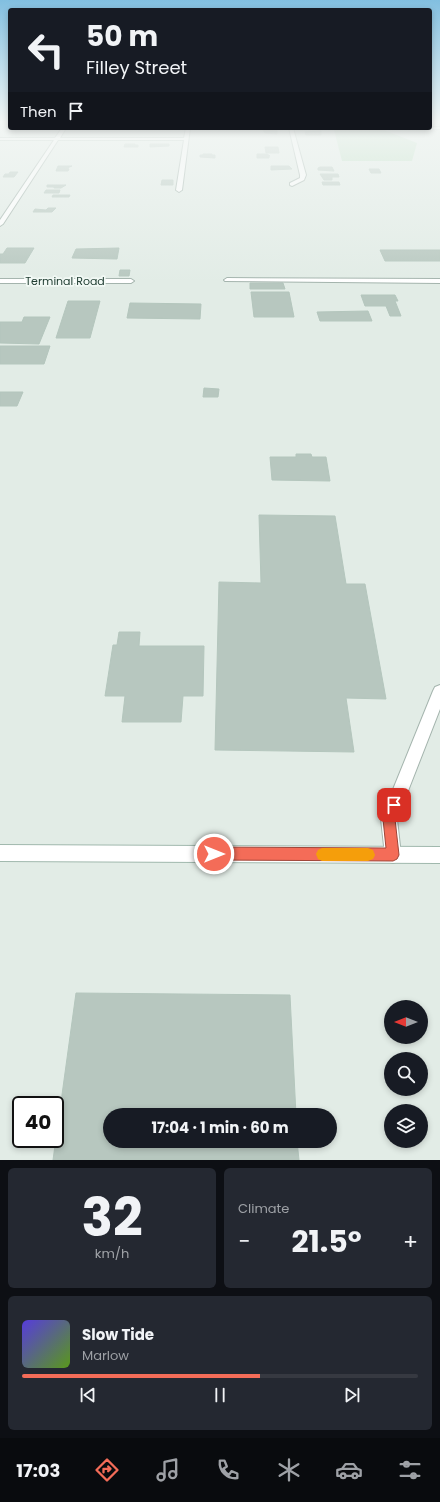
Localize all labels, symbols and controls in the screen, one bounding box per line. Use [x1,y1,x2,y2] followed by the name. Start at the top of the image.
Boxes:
[86,17,158,56] text: 50 m
[20,24,72,76] icon: left
[86,55,187,80] text: Filley Street
[65,100,87,122] icon: arrive
[20,101,57,122] text: Then
[25,273,105,289] street label: Terminal Road
[377,788,411,822] pin
[383,794,405,816] icon: arrive
[193,833,235,875] position arrow
[384,1000,428,1044] north arrow
[384,1000,428,1148] map controls
[384,1052,428,1096] button: search
[12,1096,64,1148] speed limit sign: 40
[384,1104,428,1148] button: layers
[151,1117,289,1138] text: 17:04 · 1 min · 60 m
[81,1181,143,1254] text: 32
[238,1199,289,1218] text: Climate
[291,1220,362,1263] text: 21.5°
[238,1226,250,1257] text: −
[403,1226,418,1257] text: +
[95,1244,129,1263] text: km/h
[82,1324,154,1345] text: Slow Tide
[82,1346,129,1365] text: Marlow
[77,1384,99,1406] icon: previous
[209,1384,231,1406] icon: pause
[341,1384,363,1406] icon: next
[93,1456,121,1484] icon: directions
[154,1456,182,1484] icon: music
[214,1456,242,1484] icon: phone
[275,1456,303,1484] icon: climate
[335,1456,363,1484] icon: car
[396,1456,424,1484] icon: filters
[16,1458,60,1483] text: 17:03

